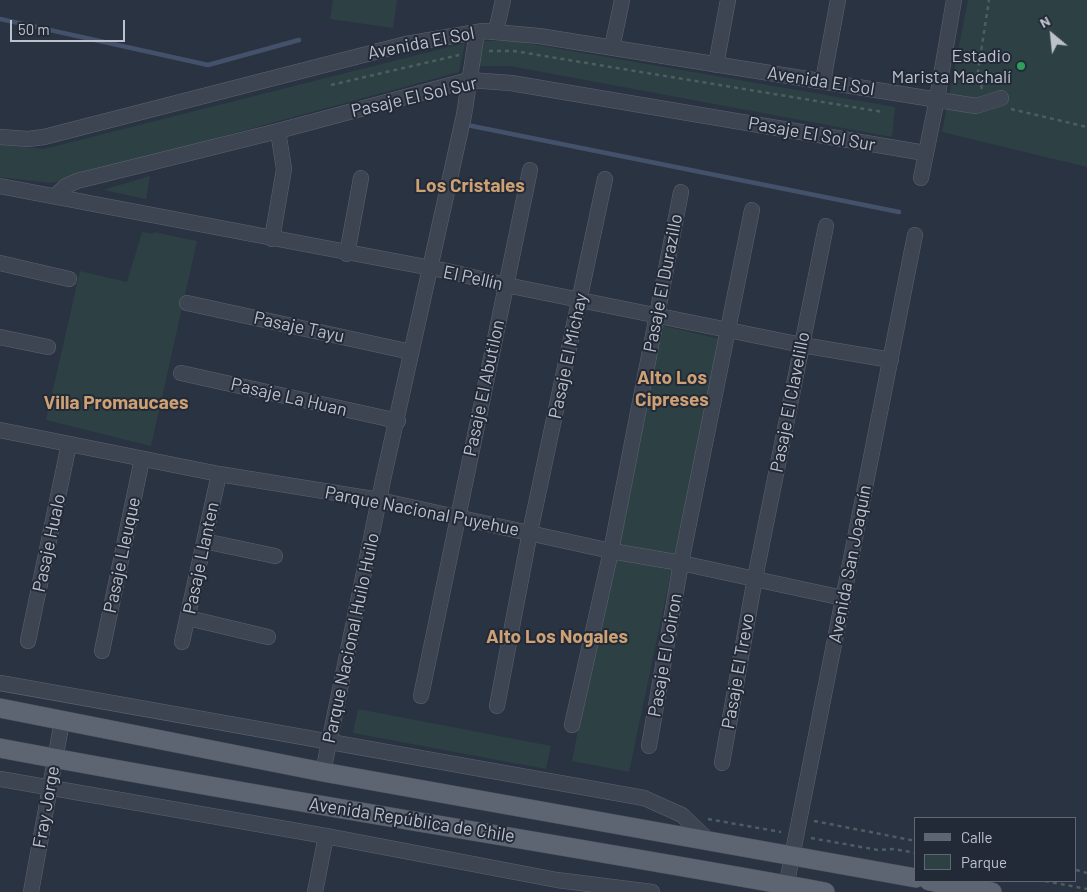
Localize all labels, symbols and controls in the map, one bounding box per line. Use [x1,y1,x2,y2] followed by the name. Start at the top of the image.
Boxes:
[12,10,128,42] scale bar
[1027,10,1077,60] north arrow
[1037,12,1053,31] text: N
[18,20,50,38] text: 50 m
[366,22,476,64] street label: Avenida El Sol
[892,45,1011,88] place label: Estadio Marista Machalí
[1015,60,1027,72] marker: Estadio Marista Machalí
[766,62,876,100] street label: Avenida El Sol
[349,72,479,122] street label: Pasaje El Sol Sur
[747,112,877,156] street label: Pasaje El Sol Sur
[415,175,525,197] district label: Los Cristales
[639,212,687,354] street label: Pasaje El Durazillo
[441,261,505,295] street label: El Pellín
[544,291,592,421] street label: Pasaje El Michay
[252,307,346,347] street label: Pasaje Tayu
[459,318,509,458] street label: Pasaje El Abutilon
[766,330,814,474] street label: Pasaje El Clavelillo
[635,367,709,411] district label: Alto Los Cipreses
[229,373,349,421] street label: Pasaje La Huan
[44,392,188,414] district label: Villa Promaucaes
[323,482,521,540] street label: Parque Nacional Puyehue
[824,483,876,645] street label: Avenida San Joaquín
[28,492,70,594] street label: Pasaje Hualo
[99,495,145,615] street label: Pasaje Lleuque
[179,500,223,616] street label: Pasaje Llanten
[318,531,384,745] street label: Parque Nacional Huilo Huilo
[643,591,687,719] street label: Pasaje El Coiron
[717,611,759,731] street label: Pasaje El Trevo
[486,626,628,648] district label: Alto Los Nogales
[28,764,64,850] street label: Fray Jorge
[308,793,516,847] street label: Avenida República de Chile
[914,817,1077,882] legend
[961,828,993,846] text: Calle
[961,853,1007,871] text: Parque

